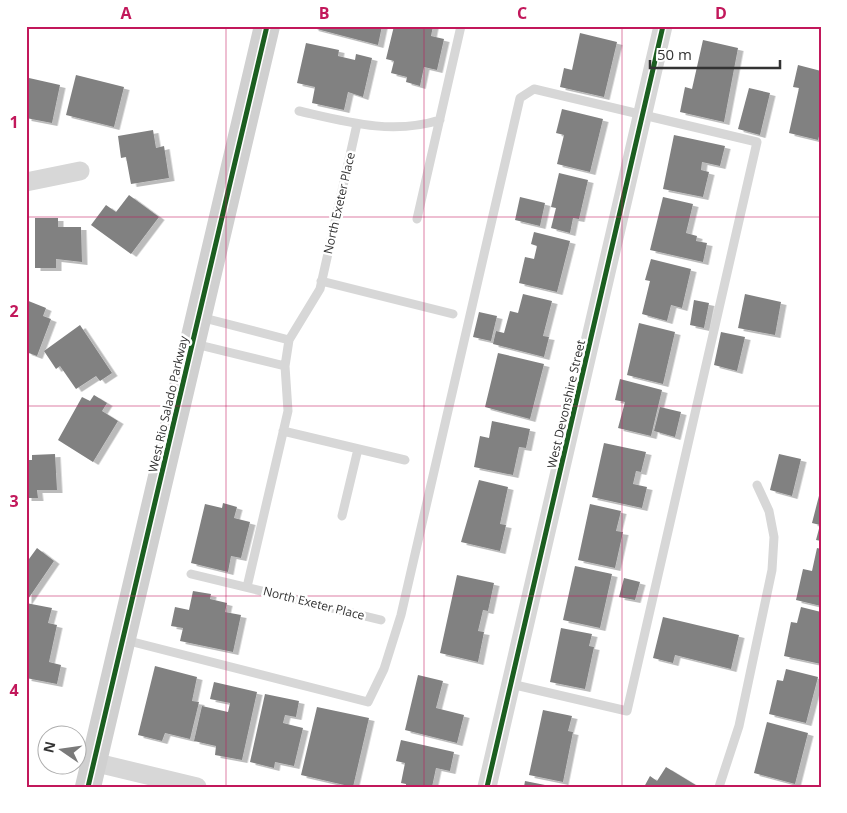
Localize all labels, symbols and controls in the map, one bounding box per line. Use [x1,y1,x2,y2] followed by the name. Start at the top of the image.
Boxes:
[120,2,132,24] text: A
[319,2,329,24] text: B
[517,2,527,24] text: C
[715,2,727,24] text: D
[650,38,780,70] scale bar
[657,44,692,64] text: 50 m
[9,111,19,133] text: 1
[319,150,359,256] street label: North Exeter Place
[9,300,19,322] text: 2
[144,333,192,474] street label: West Rio Salado Parkway
[543,338,589,470] street label: West Devonshire Street
[9,490,19,512] text: 3
[261,582,367,624] street label: North Exeter Place
[9,679,19,701] text: 4
[38,726,88,776] north arrow
[38,739,59,755] text: N

